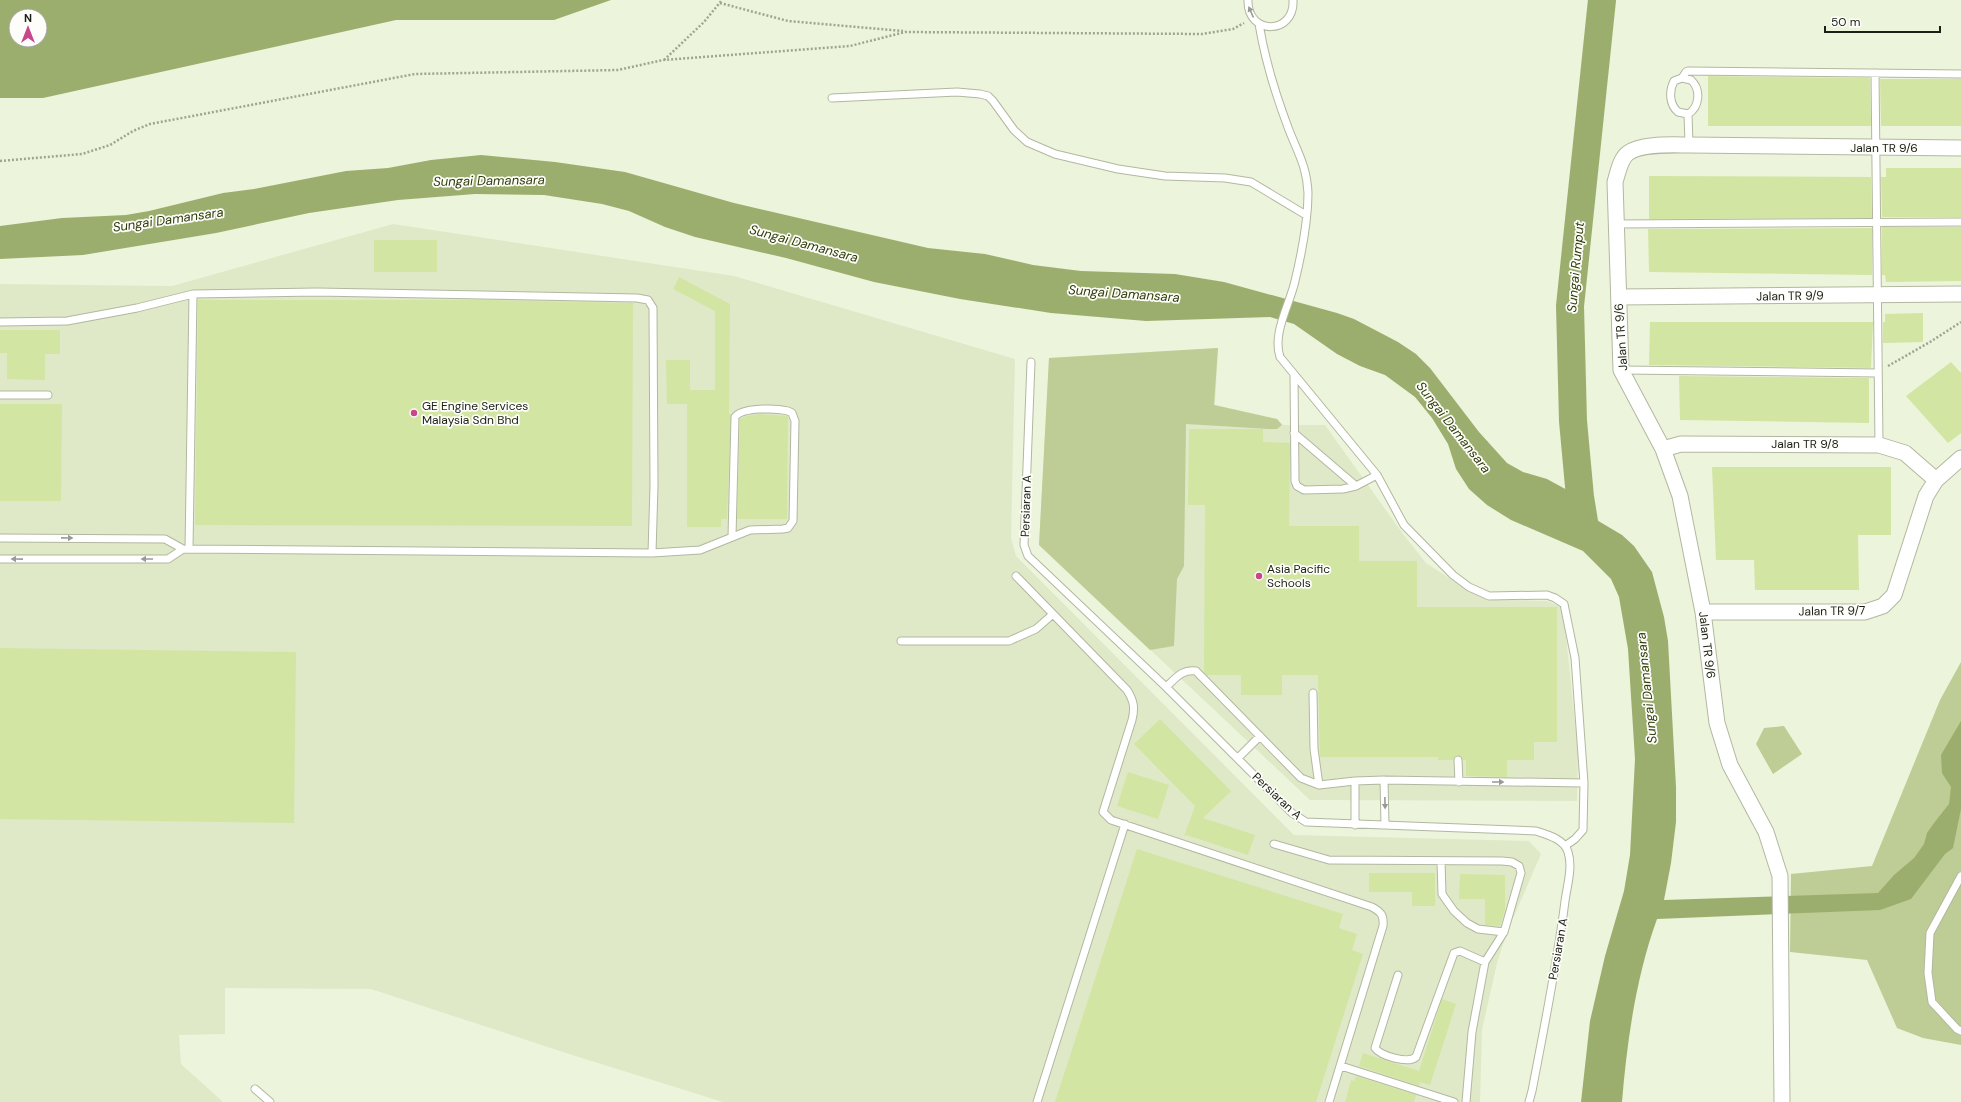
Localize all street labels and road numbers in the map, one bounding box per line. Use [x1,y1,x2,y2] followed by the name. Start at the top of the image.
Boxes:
[1850,140,1918,156] street label: Jalan TR 9/6
[1756,287,1824,305] street label: Jalan TR 9/9
[1611,303,1631,371] street label: Jalan TR 9/6
[1771,436,1839,452] street label: Jalan TR 9/8
[1017,475,1035,537] street label: Persiaran A
[1798,602,1866,620] street label: Jalan TR 9/7
[1695,610,1719,680] street label: Jalan TR 9/6
[1249,769,1305,823] street label: Persiaran A
[1545,917,1571,981] street label: Persiaran A

